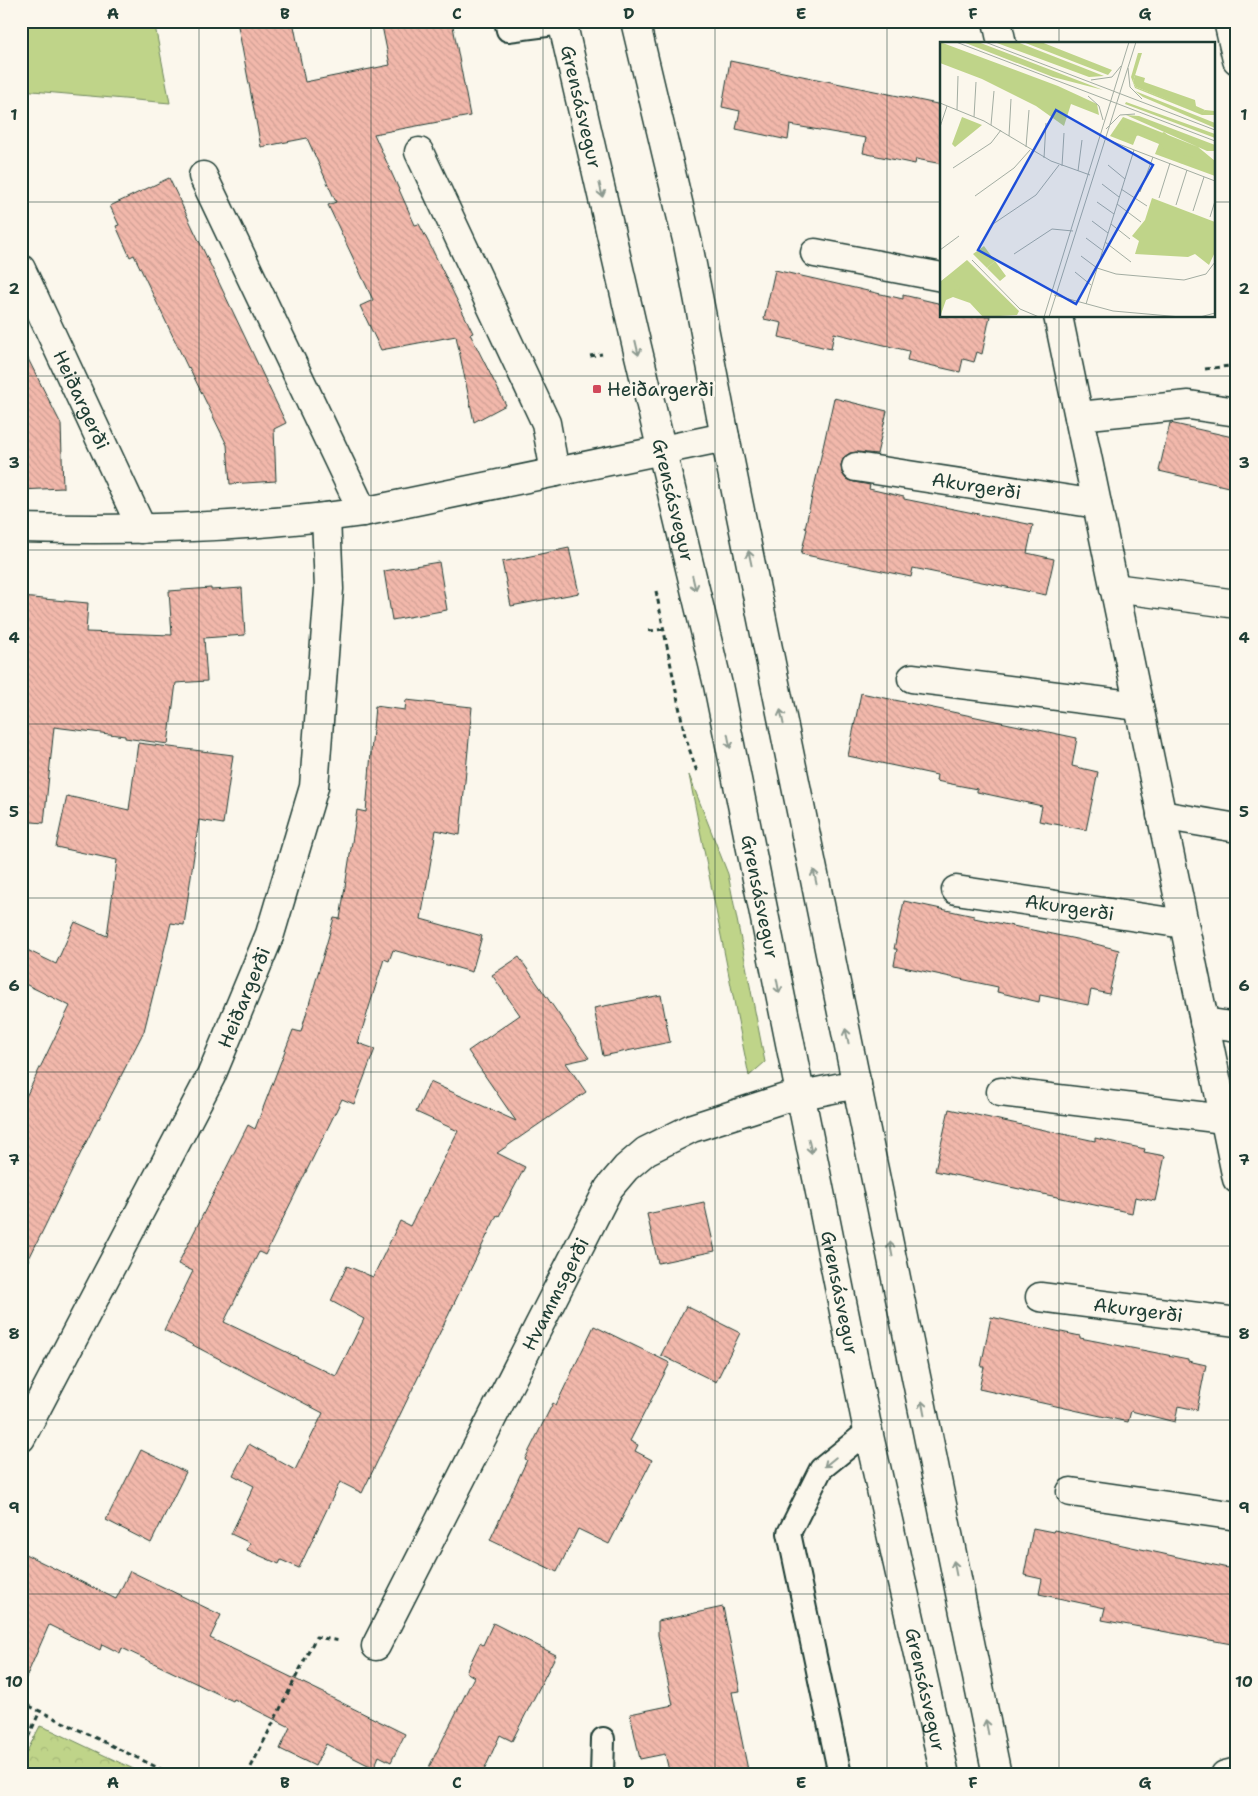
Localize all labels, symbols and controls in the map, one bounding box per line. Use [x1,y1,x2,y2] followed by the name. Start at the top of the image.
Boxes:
[107,3,119,24] text: A
[280,3,290,24] text: B
[452,3,462,24] text: C
[623,3,635,24] text: D
[796,3,806,24] text: E
[968,3,978,24] text: F
[1139,3,1152,24] text: G
[940,42,1216,318] inset map
[555,43,608,171] street label: Grensásvegur
[10,104,18,125] text: 1
[1240,104,1248,125] text: 1
[597,181,606,197] one-way arrow
[8,278,20,299] text: 2
[1238,278,1250,299] text: 2
[633,340,642,356] one-way arrow
[48,346,116,453] street label: Heiðargerði
[607,377,714,402] place label: Heiðargerði
[591,383,603,395] marker: Heiðargerði
[647,436,701,564] street label: Grensásvegur
[8,452,20,473] text: 3
[1238,452,1250,473] text: 3
[930,466,1023,505] street label: Akurgerði
[745,551,754,567] one-way arrow
[690,574,699,590] one-way arrow
[8,627,20,648] text: 4
[1238,627,1250,648] text: 4
[777,710,787,726] one-way arrow
[725,733,735,749] one-way arrow
[9,801,19,822] text: 5
[1239,801,1249,822] text: 5
[736,832,785,961] street label: Grensásvegur
[810,869,819,885] one-way arrow
[1023,888,1116,926] street label: Akurgerði
[212,943,276,1052] street label: Heiðargerði
[8,975,20,996] text: 6
[1238,975,1250,996] text: 6
[774,978,783,994] one-way arrow
[842,1028,852,1044] one-way arrow
[806,1137,815,1153] one-way arrow
[8,1149,20,1170] text: 7
[1238,1149,1250,1170] text: 7
[816,1228,865,1357] street label: Grensásvegur
[516,1233,594,1355] street label: Hvammsgerði
[885,1242,895,1258] one-way arrow
[1092,1291,1184,1328] street label: Akurgerði
[8,1323,20,1344] text: 8
[1238,1323,1250,1344] text: 8
[917,1401,927,1417] one-way arrow
[824,1456,837,1467] one-way arrow
[8,1497,20,1518] text: 9
[1238,1497,1250,1518] text: 9
[950,1560,959,1576] one-way arrow
[900,1625,952,1754] street label: Grensásvegur
[5,1671,23,1692] text: 10
[1235,1671,1253,1692] text: 10
[982,1719,991,1735] one-way arrow
[107,1772,119,1793] text: A
[280,1772,290,1793] text: B
[452,1772,462,1793] text: C
[623,1772,635,1793] text: D
[796,1772,806,1793] text: E
[968,1772,978,1793] text: F
[1139,1772,1152,1793] text: G

